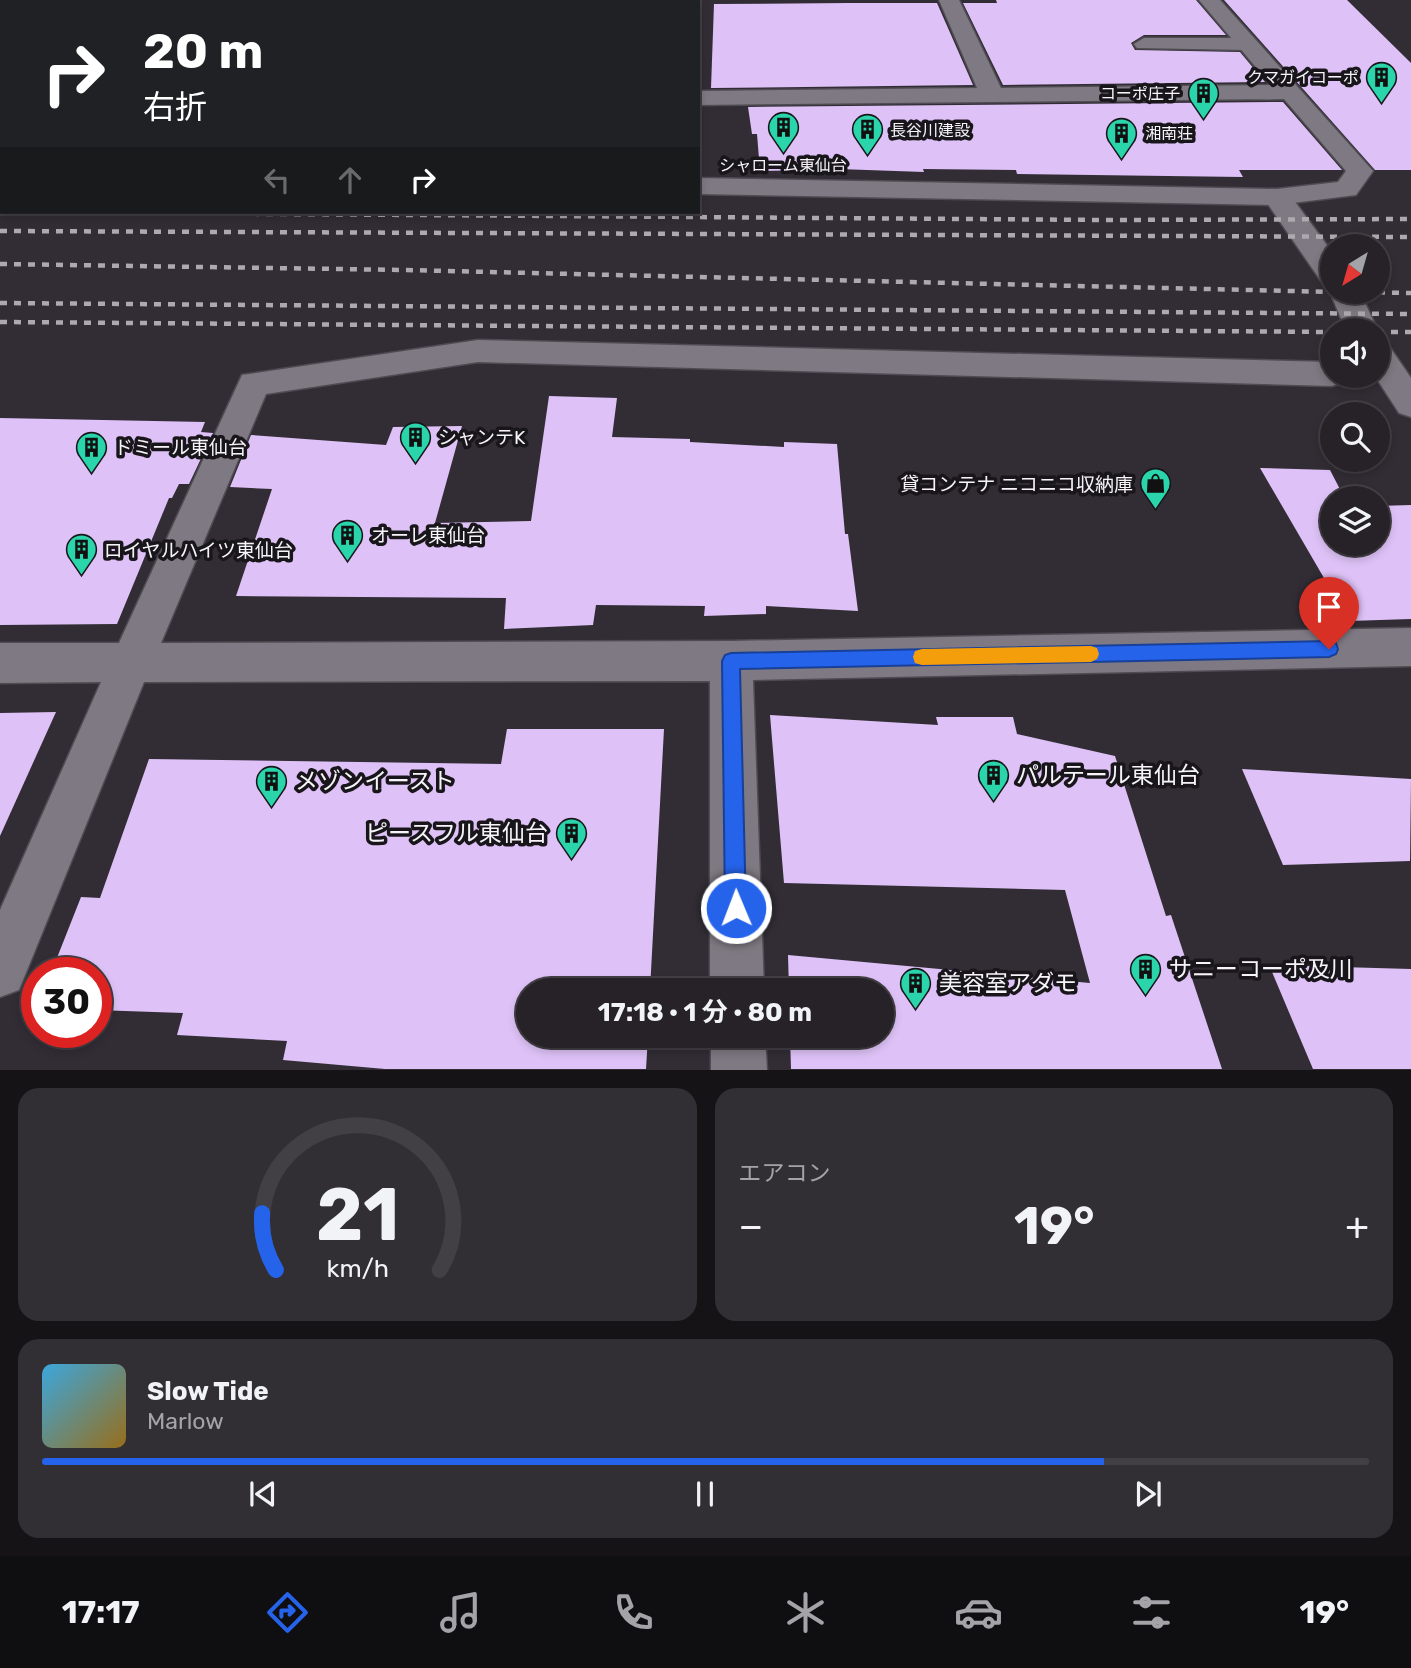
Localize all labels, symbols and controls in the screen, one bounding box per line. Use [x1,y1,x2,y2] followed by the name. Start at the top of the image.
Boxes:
[143,22,264,80] text: 20 m
[28,28,119,119] icon: right
[1365,60,1399,104] building icon: クマガイコーポ
[1247,68,1359,87] place label: クマガイコーポ
[1186,76,1220,120] building icon: コーポ庄子
[1100,84,1180,103] place label: コーポ庄子
[143,88,207,126] text: 右折
[766,111,800,155] building icon: シャローム東仙台
[850,113,884,157] building icon: 長谷川建設
[1105,116,1139,160] building icon: 湘南荘
[890,121,970,140] place label: 長谷川建設
[1145,124,1193,143] place label: 湘南荘
[719,156,847,175] place label: シャローム東仙台
[258,161,296,199] icon: left
[331,161,369,199] icon: ahead
[404,161,442,199] icon: right
[1320,234,1390,304] north arrow
[1320,234,1390,556] map controls
[1320,318,1390,388] button: sound
[1320,402,1390,472] button: search
[398,420,432,464] building icon: シャンテK
[438,426,526,449] place label: シャンテK
[74,430,108,474] building icon: ドミール東仙台
[114,436,247,459] place label: ドミール東仙台
[1139,467,1173,511] shop icon: 貸コンテナ ニコニコ収納庫
[900,473,1133,496] place label: 貸コンテナ ニコニコ収納庫
[1320,486,1390,556] button: layers
[331,518,365,562] building icon: オーレ東仙台
[371,524,485,547] place label: オーレ東仙台
[64,533,98,577] building icon: ロイヤルハイツ東仙台
[104,539,293,562] place label: ロイヤルハイツ東仙台
[1299,577,1359,649] pin
[1310,588,1348,626] icon: arrive
[976,758,1010,802] building icon: パルテール東仙台
[1016,761,1200,789] place label: パルテール東仙台
[255,764,289,808] building icon: メゾンイースト
[295,767,455,795] place label: メゾンイースト
[554,816,588,860] building icon: ピースフル東仙台
[365,819,548,847] place label: ピースフル東仙台
[699,871,773,945] position arrow
[1129,952,1163,996] building icon: サニーコーポ及川
[1169,955,1353,983] place label: サニーコーポ及川
[21,957,112,1048] speed limit sign: 30
[899,966,933,1010] building icon: 美容室アダモ
[939,969,1077,997] place label: 美容室アダモ
[598,997,812,1028] text: 17:18 · 1 分 · 80 m
[739,1159,831,1187] text: エアコン
[316,1173,399,1259] text: 21
[1014,1195,1095,1257] text: 19°
[739,1203,763,1249] text: −
[1345,1203,1369,1249] text: +
[326,1254,388,1283] text: km/h
[147,1376,269,1407] text: Slow Tide
[147,1407,224,1435] text: Marlow
[244,1475,282,1513] icon: previous
[686,1475,724,1513] icon: pause
[1129,1475,1167,1513] icon: next
[263,1588,312,1637] icon: directions
[436,1588,485,1637] icon: music
[609,1588,658,1637] icon: phone
[781,1588,830,1637] icon: climate
[954,1588,1003,1637] icon: car
[1127,1588,1176,1637] icon: filters
[62,1593,140,1631] text: 17:17
[1299,1593,1349,1631] text: 19°

